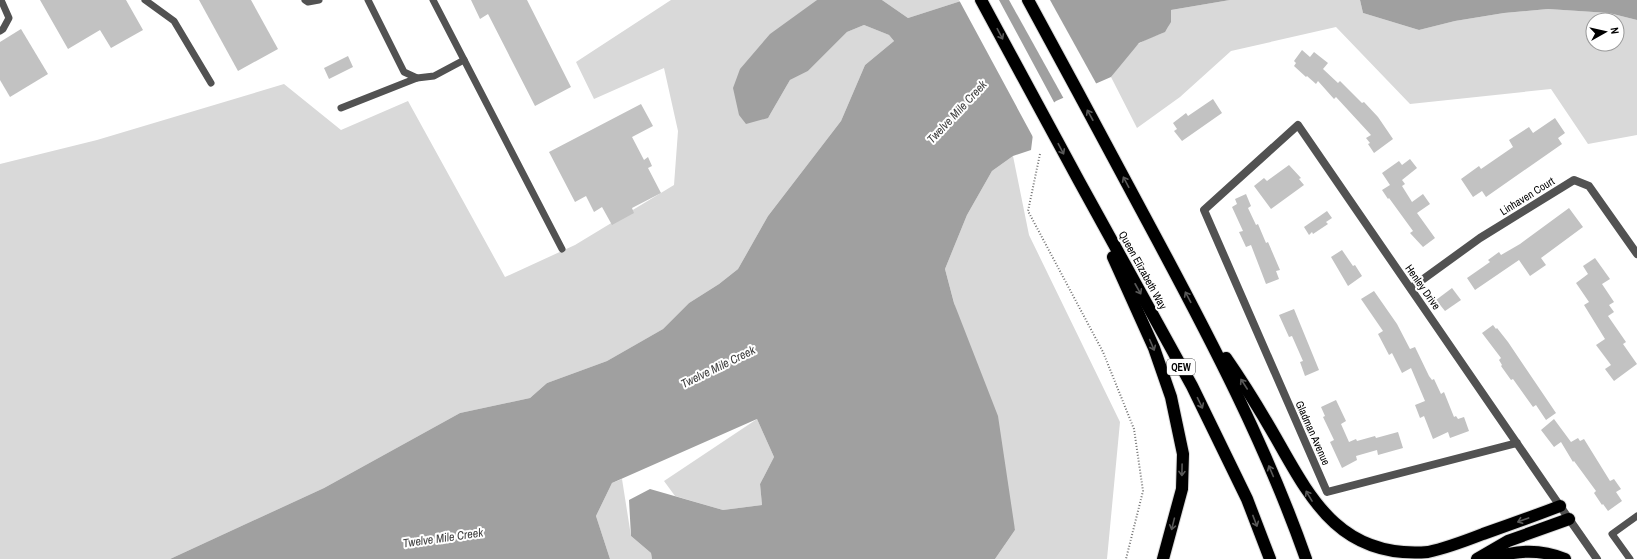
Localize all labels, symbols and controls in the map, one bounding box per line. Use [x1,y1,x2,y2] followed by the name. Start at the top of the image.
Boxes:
[1585,12,1625,52] north arrow
[1608,26,1622,35] text: N
[996,28,1004,40] one-way arrow
[924,76,991,147] water label: Twelve Mile Creek
[1086,109,1093,121] one-way arrow
[1058,143,1066,155] one-way arrow
[1497,173,1557,218] street label: Linhaven Court
[1122,176,1130,188] one-way arrow
[1116,228,1171,312] street label: Queen Elizabeth Way
[1402,262,1444,312] street label: Henley Drive
[1135,283,1143,295] one-way arrow
[1184,291,1191,303] one-way arrow
[1149,338,1156,350] one-way arrow
[678,342,759,392] water label: Twelve Mile Creek
[1167,359,1195,375] road number: QEW
[1239,379,1248,390] one-way arrow
[1197,397,1204,409] one-way arrow
[1293,399,1333,467] street label: Gladman Avenue
[1178,463,1186,476] one-way arrow
[1267,465,1275,477] one-way arrow
[1305,490,1313,502] one-way arrow
[1252,514,1260,526] one-way arrow
[1518,516,1530,524] one-way arrow
[1169,517,1176,530] one-way arrow
[402,524,485,552] water label: Twelve Mile Creek

